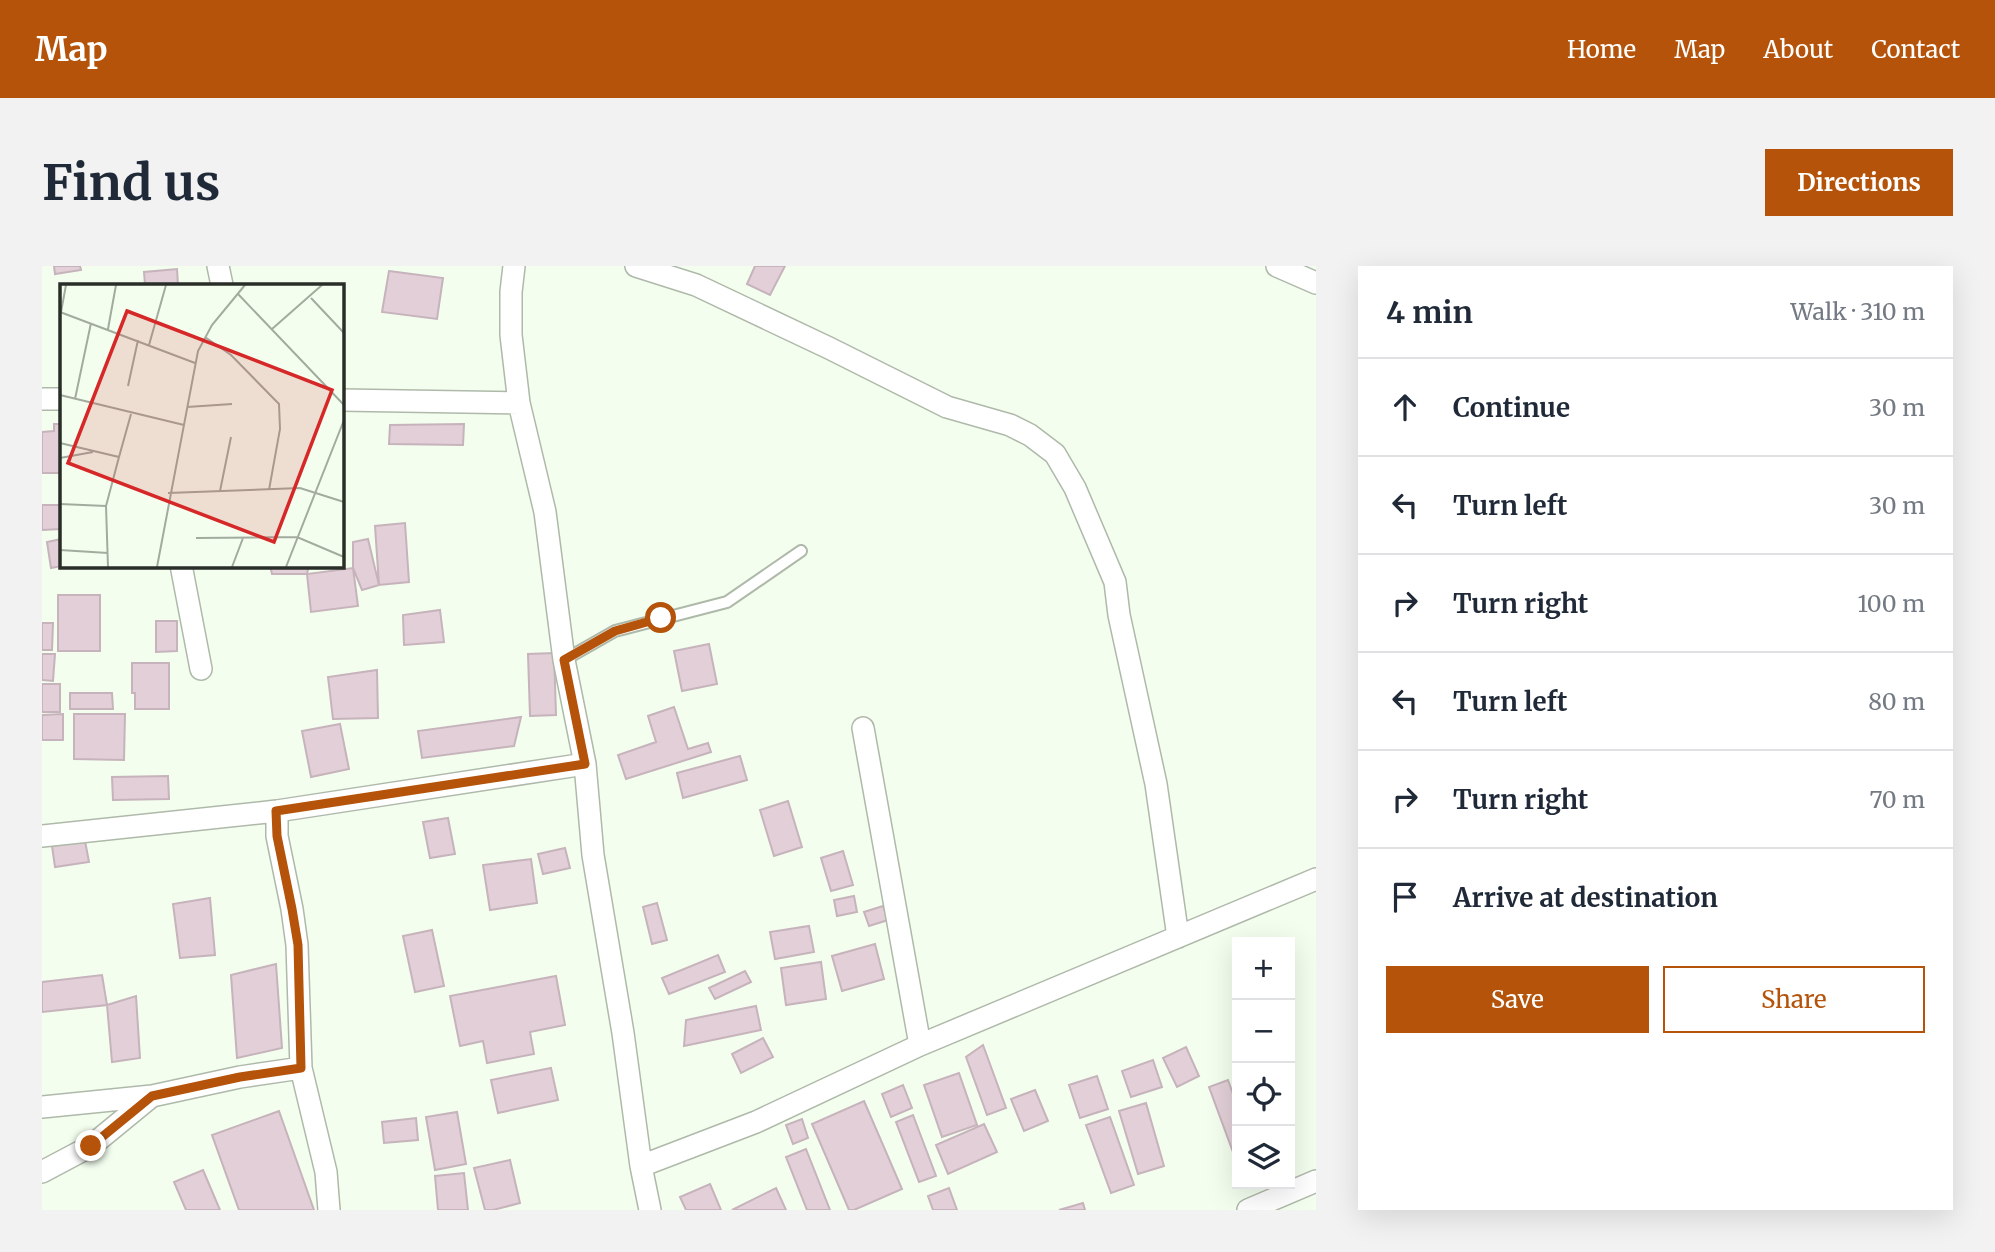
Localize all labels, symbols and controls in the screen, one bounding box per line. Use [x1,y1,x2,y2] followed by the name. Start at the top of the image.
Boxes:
[35,29,108,70] text: Map
[1567,34,1636,65] text: Home
[1674,34,1725,65] text: Map
[1763,34,1833,65] text: About
[1871,34,1960,65] text: Contact
[1765,149,1953,216] button: Directions
[42,152,220,213] text: Find us
[60,284,343,567] inset map
[1386,293,1473,331] text: 4 min
[1791,297,1925,326] text: Walk · 310 m
[1386,388,1424,426] icon: ahead
[1453,391,1570,424] text: Continue
[1869,393,1925,422] text: 30 m
[1386,486,1424,524] icon: left
[1453,489,1567,522] text: Turn left
[1869,491,1925,520] text: 30 m
[1386,584,1424,622] icon: right
[1453,587,1588,620] text: Turn right
[1857,589,1925,618] text: 100 m
[645,602,676,633] route start
[1386,682,1424,720] icon: left
[1453,685,1567,718] text: Turn left
[1868,687,1925,716] text: 80 m
[1386,780,1424,818] icon: right
[1453,783,1588,816] text: Turn right
[1869,785,1925,814] text: 70 m
[1386,878,1424,916] icon: arrive
[1453,881,1718,914] text: Arrive at destination
[1232,937,1295,1189] map controls
[1232,937,1295,1000] button: +
[1386,966,1649,1033] button: Save
[1663,966,1925,1033] button: Share
[1232,1000,1295,1063] button: −
[1232,1063,1295,1126] button: locate
[1232,1126,1295,1189] button: layers
[75,1130,106,1161] route end

